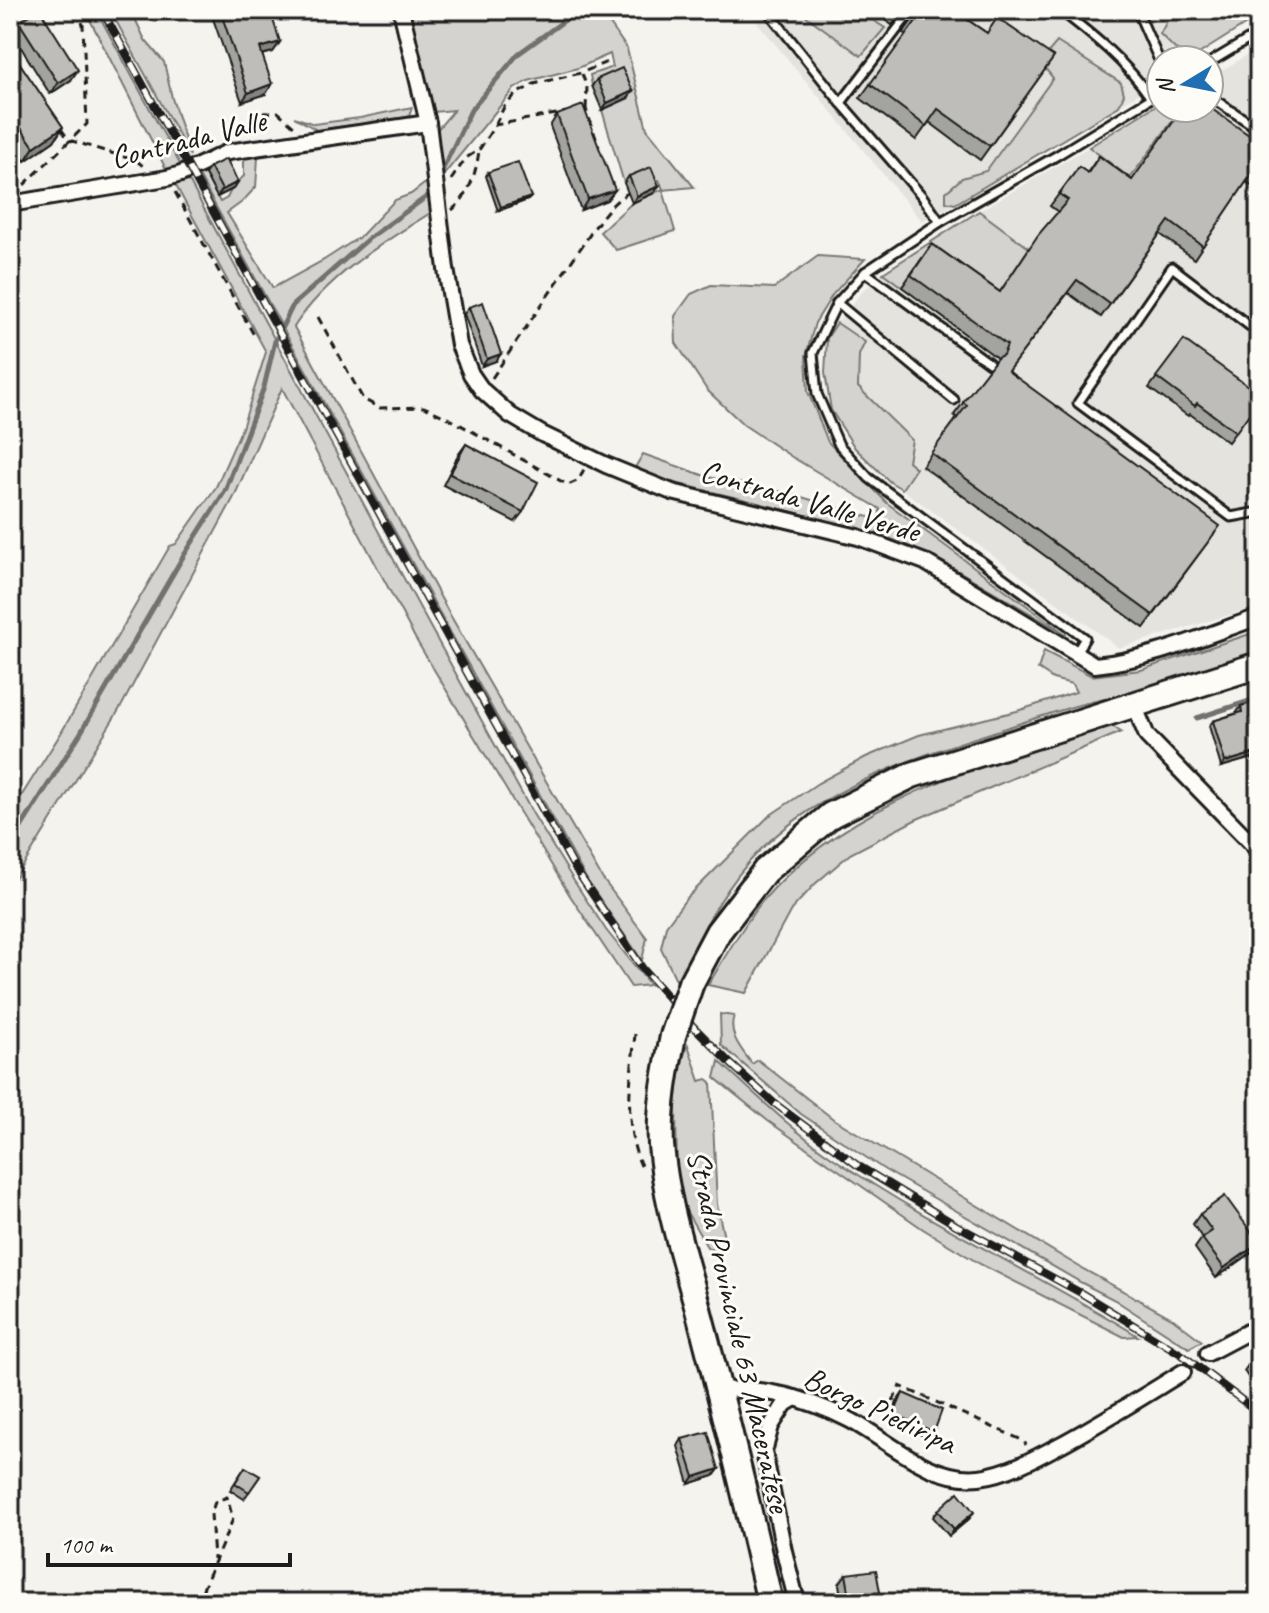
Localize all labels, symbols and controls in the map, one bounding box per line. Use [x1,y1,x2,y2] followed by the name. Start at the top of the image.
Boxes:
[1145,44,1225,124] north arrow
[1151,75,1181,96] text: N
[106,99,272,178] street label: Contrada Valle
[696,450,927,553] street label: Contrada Valle Verde
[677,1146,801,1519] street label: Strada Provinciale 63 Maceratese
[797,1357,965,1464] street label: Borgo Piediripa
[48,1517,290,1567] scale bar
[60,1530,114,1560] text: 100 m

